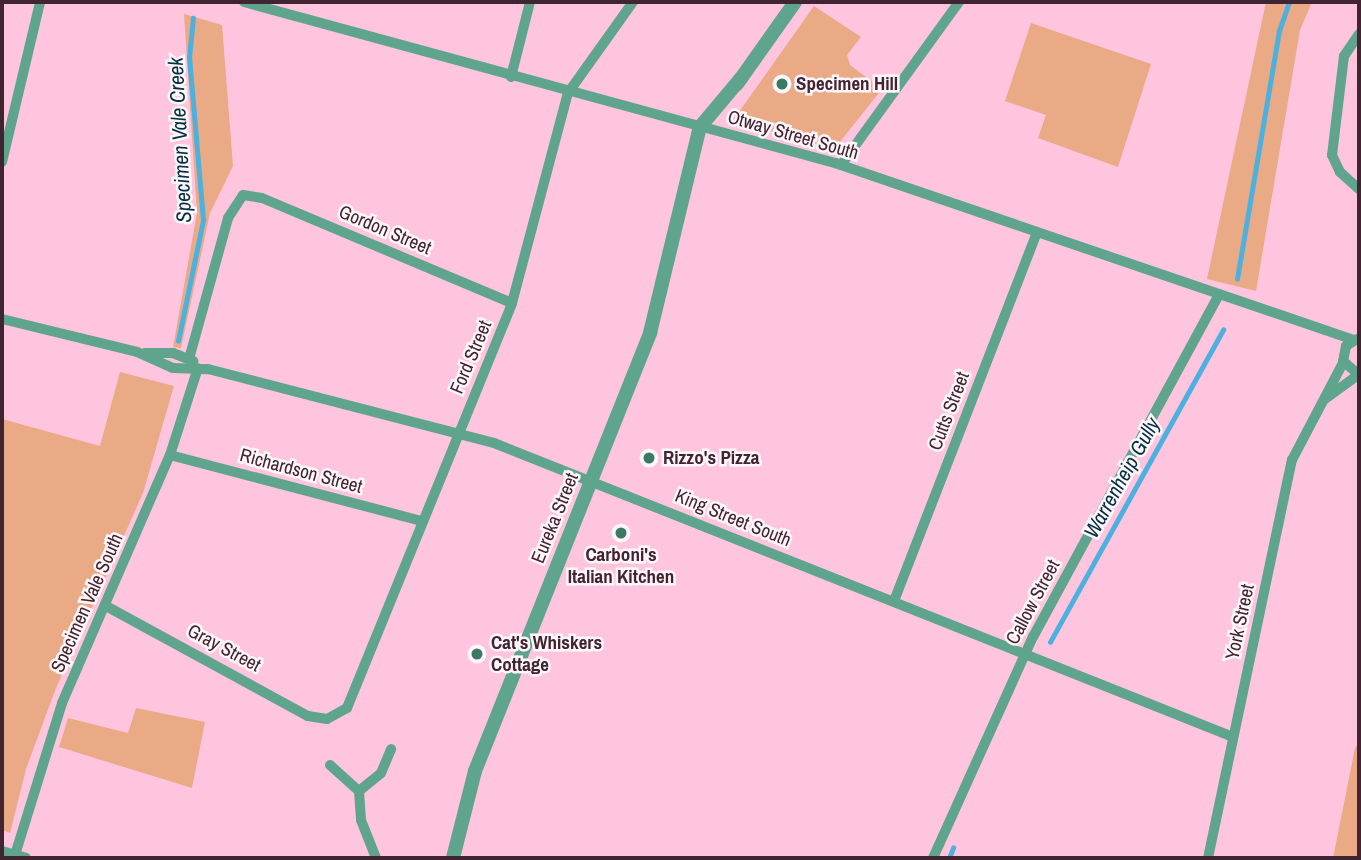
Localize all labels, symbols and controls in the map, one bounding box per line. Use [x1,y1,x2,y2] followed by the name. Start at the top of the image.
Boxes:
[163,56,197,224] water label: Specimen Vale Creek
[796,73,898,95] place label: Specimen Hill
[774,76,790,92] marker: Specimen Hill
[725,105,861,165] street label: Otway Street South
[336,200,434,260] street label: Gordon Street
[445,317,497,397] street label: Ford Street
[924,369,974,453] street label: Cutts Street
[1079,413,1165,543] water label: Warrenheip Gully
[237,444,365,498] street label: Richardson Street
[663,447,759,469] place label: Rizzo's Pizza
[641,450,657,466] marker: Rizzo's Pizza
[527,470,583,566] street label: Eureka Street
[672,484,794,552] street label: King Street South
[613,525,629,541] marker: Carboni's Italian Kitchen
[46,530,128,676] street label: Specimen Vale South
[568,544,674,588] place label: Carboni's Italian Kitchen
[1001,556,1065,648] street label: Callow Street
[1221,582,1259,662] street label: York Street
[183,619,265,677] street label: Gray Street
[491,632,602,676] place label: Cat's Whiskers Cottage
[469,646,485,662] marker: Cat's Whiskers Cottage

